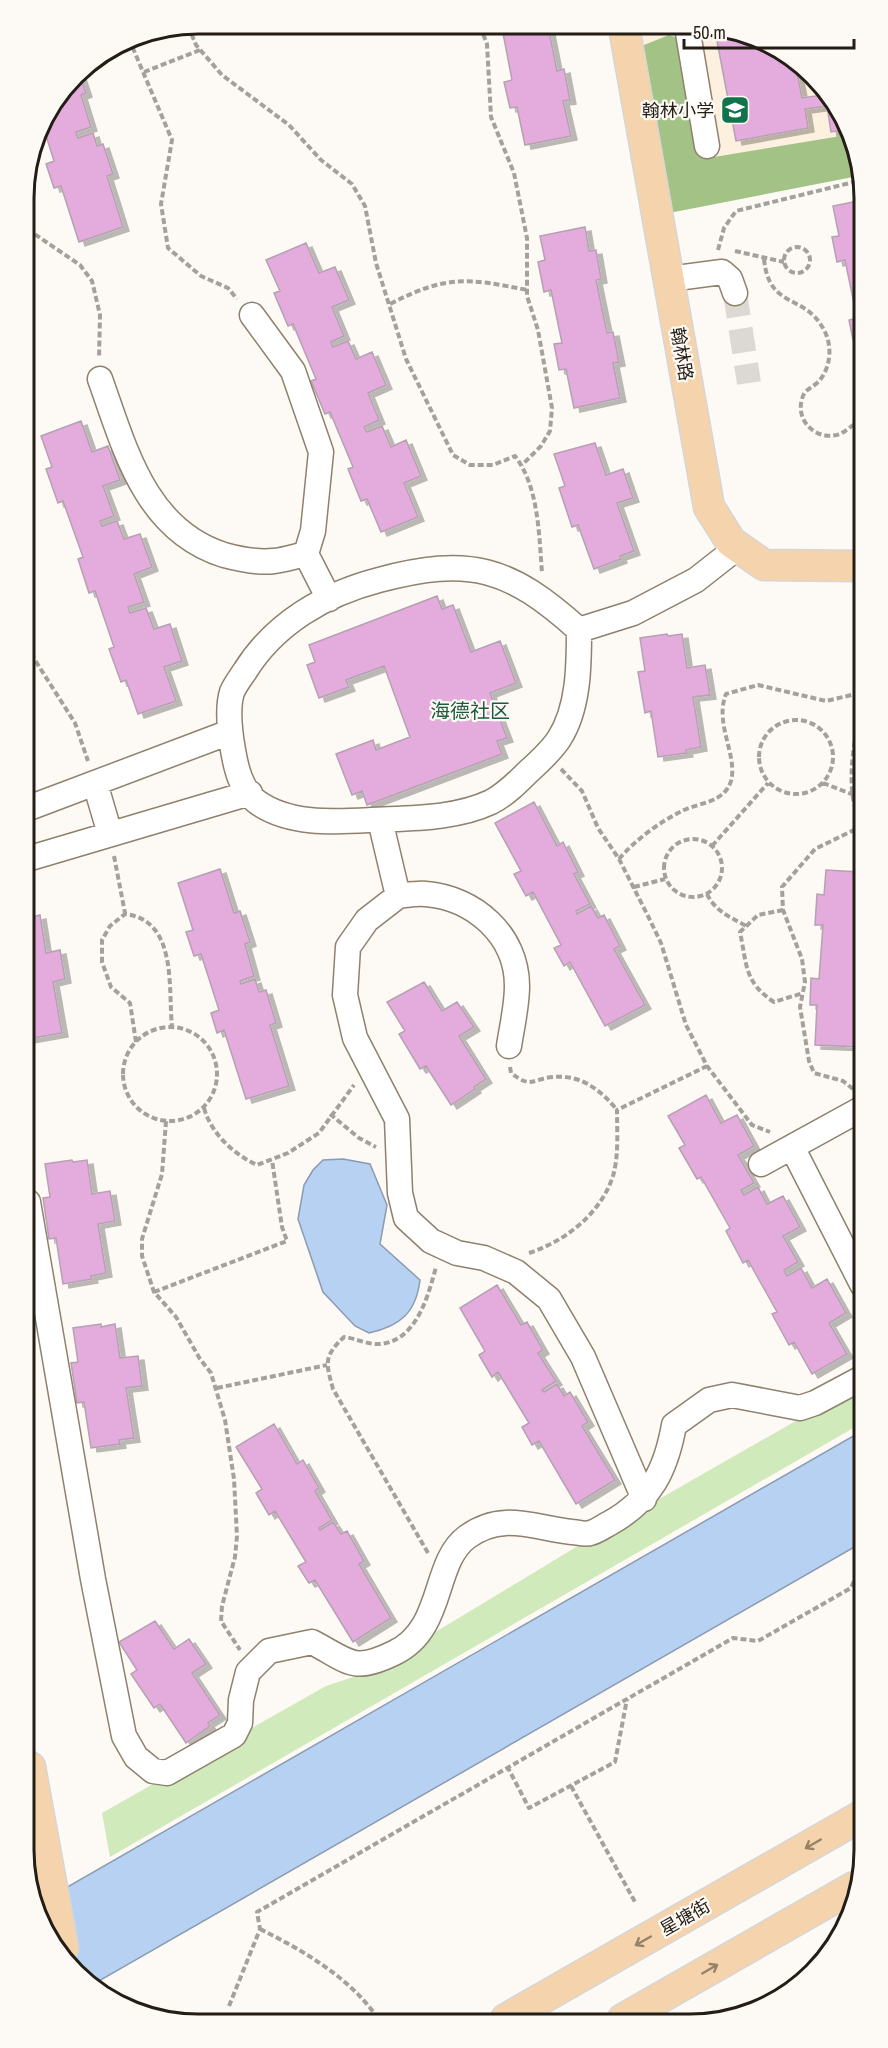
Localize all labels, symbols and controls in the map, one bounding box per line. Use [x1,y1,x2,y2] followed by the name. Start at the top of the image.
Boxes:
[684,12,854,50] scale bar
[693,20,726,45] text: 50 m
[719,94,751,126] school or university icon: 翰林小学
[642,98,714,123] place label: 翰林小学
[665,325,699,383] street label: 翰林路
[430,697,510,724] district label: 海德社区
[805,1838,822,1850] one-way arrow
[655,1893,715,1941] street label: 星塘街
[635,1935,652,1947] one-way arrow
[701,1963,718,1975] one-way arrow

